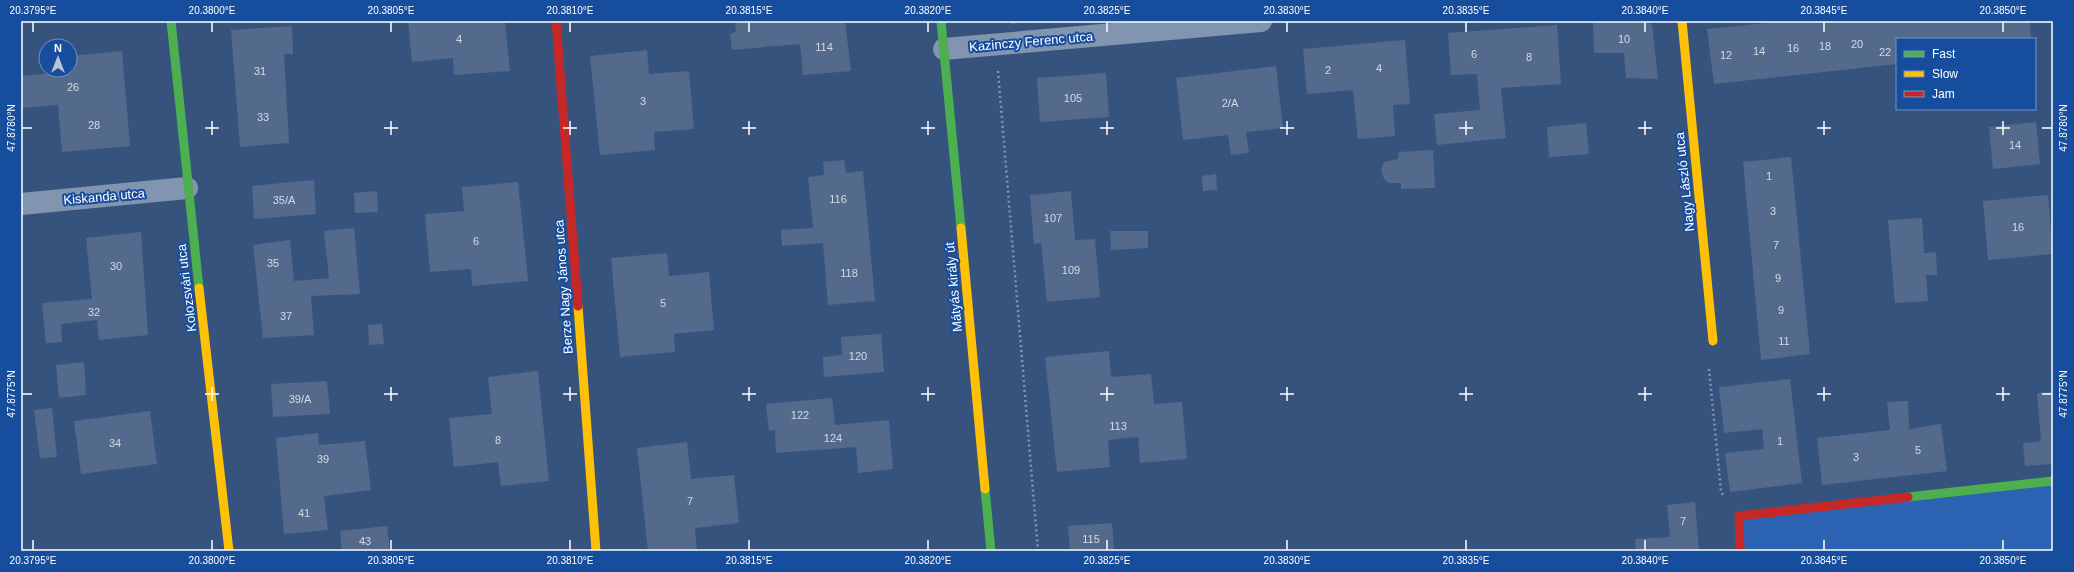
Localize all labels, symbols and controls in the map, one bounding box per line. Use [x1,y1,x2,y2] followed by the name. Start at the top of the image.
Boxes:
[10,5,57,16] text: 20.3795°E
[189,5,236,16] text: 20.3800°E
[368,5,415,16] text: 20.3805°E
[547,5,594,16] text: 20.3810°E
[726,5,773,16] text: 20.3815°E
[905,5,952,16] text: 20.3820°E
[1084,5,1131,16] text: 20.3825°E
[1264,5,1311,16] text: 20.3830°E
[1443,5,1490,16] text: 20.3835°E
[1622,5,1669,16] text: 20.3840°E
[1801,5,1848,16] text: 20.3845°E
[1980,5,2027,16] text: 20.3850°E
[968,29,1094,54] street label: Kazinczy Ferenc utca
[456,33,462,45] house number: 4
[1618,33,1630,45] house number: 10
[38,38,78,78] north arrow
[1851,38,1863,50] house number: 20
[1896,38,2036,110] legend
[1819,40,1831,52] house number: 18
[815,41,833,53] house number: 114
[54,42,62,54] text: N
[1787,42,1799,54] house number: 16
[1753,45,1765,57] house number: 14
[1879,46,1891,58] house number: 22
[1932,47,1956,61] text: Fast
[1471,48,1477,60] house number: 6
[1720,49,1732,61] house number: 12
[1526,51,1532,63] house number: 8
[1376,62,1382,74] house number: 4
[1325,64,1331,76] house number: 2
[254,65,266,77] house number: 31
[1932,67,1958,81] text: Slow
[67,81,79,93] house number: 26
[1932,87,1955,101] text: Jam
[1064,92,1082,104] house number: 105
[640,95,646,107] house number: 3
[1222,97,1239,109] house number: 2/A
[6,104,17,152] text: 47.8780°N
[2058,104,2069,152] text: 47.8780°N
[257,111,269,123] house number: 33
[88,119,100,131] house number: 28
[1672,131,1697,232] street label: Nagy László utca
[2009,139,2021,151] house number: 14
[1766,170,1772,182] house number: 1
[63,185,146,208] street label: Kiskanda utca
[829,193,847,205] house number: 116
[273,194,296,206] house number: 35/A
[1770,205,1776,217] house number: 3
[1044,212,1062,224] house number: 107
[551,219,576,355] street label: Berze Nagy János utca
[2012,221,2024,233] house number: 16
[473,235,479,247] house number: 6
[1773,239,1779,251] house number: 7
[942,241,965,333] street label: Mátyás király út
[174,243,199,333] street label: Kolozsvári utca
[267,257,279,269] house number: 35
[110,260,122,272] house number: 30
[1062,264,1080,276] house number: 109
[840,267,858,279] house number: 118
[1775,272,1781,284] house number: 9
[660,297,666,309] house number: 5
[1778,304,1784,316] house number: 9
[88,306,100,318] house number: 32
[280,310,292,322] house number: 37
[1778,335,1790,347] house number: 11
[849,350,867,362] house number: 120
[6,370,17,418] text: 47.8775°N
[2058,370,2069,418] text: 47.8775°N
[289,393,312,405] house number: 39/A
[791,409,809,421] house number: 122
[1109,420,1127,432] house number: 113
[824,432,842,444] house number: 124
[495,434,501,446] house number: 8
[1777,435,1783,447] house number: 1
[109,437,121,449] house number: 34
[1915,444,1921,456] house number: 5
[1853,451,1859,463] house number: 3
[317,453,329,465] house number: 39
[687,495,693,507] house number: 7
[298,507,310,519] house number: 41
[1680,515,1686,527] house number: 7
[1082,533,1100,545] house number: 115
[359,535,371,547] house number: 43
[10,555,57,566] text: 20.3795°E
[189,555,236,566] text: 20.3800°E
[368,555,415,566] text: 20.3805°E
[547,555,594,566] text: 20.3810°E
[726,555,773,566] text: 20.3815°E
[905,555,952,566] text: 20.3820°E
[1084,555,1131,566] text: 20.3825°E
[1264,555,1311,566] text: 20.3830°E
[1443,555,1490,566] text: 20.3835°E
[1622,555,1669,566] text: 20.3840°E
[1801,555,1848,566] text: 20.3845°E
[1980,555,2027,566] text: 20.3850°E

